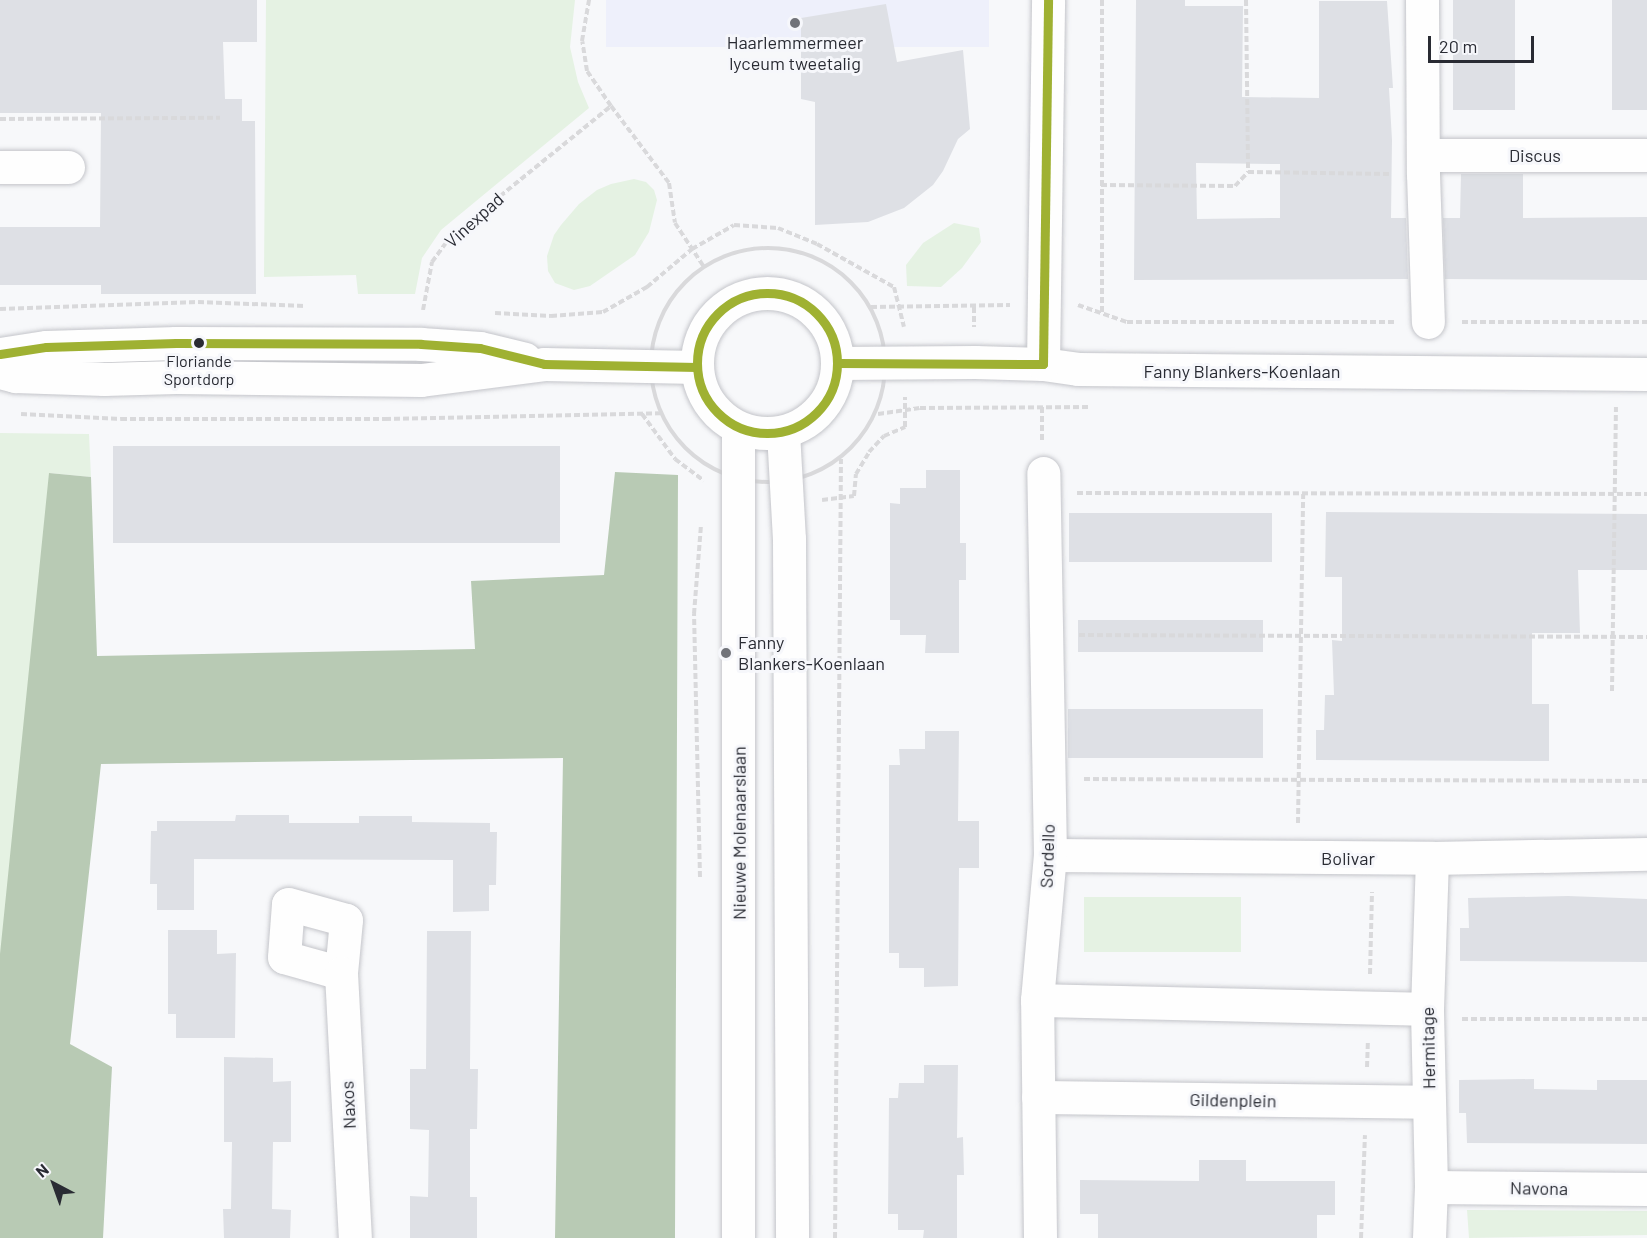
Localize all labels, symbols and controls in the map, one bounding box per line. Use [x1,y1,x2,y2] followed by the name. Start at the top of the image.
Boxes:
[788,16,802,30] marker: Haarlemmermeer lyceum tweetalig
[1431,24,1538,62] scale bar
[727,32,863,74] place label: Haarlemmermeer lyceum tweetalig
[1439,35,1477,57] text: 20 m
[1509,144,1561,166] street label: Discus
[440,188,508,252] street label: Vinexpad
[193,337,205,349] marker: Floriande Sportdorp
[164,351,234,389] place label: Floriande Sportdorp
[1144,360,1340,382] street label: Fanny Blankers-Koenlaan
[738,632,885,674] place label: Fanny Blankers-Koenlaan
[719,646,733,660] marker: Fanny Blankers-Koenlaan
[728,746,750,920] street label: Nieuwe Molenaarslaan
[1035,823,1059,889] street label: Sordello
[1321,847,1375,869] street label: Bolivar
[1416,1007,1440,1089] street label: Hermitage
[336,1080,360,1130] street label: Naxos
[1189,1088,1277,1112] street label: Gildenplein
[24,1154,84,1214] north arrow
[32,1159,52,1181] text: N
[1510,1177,1568,1199] street label: Navona

